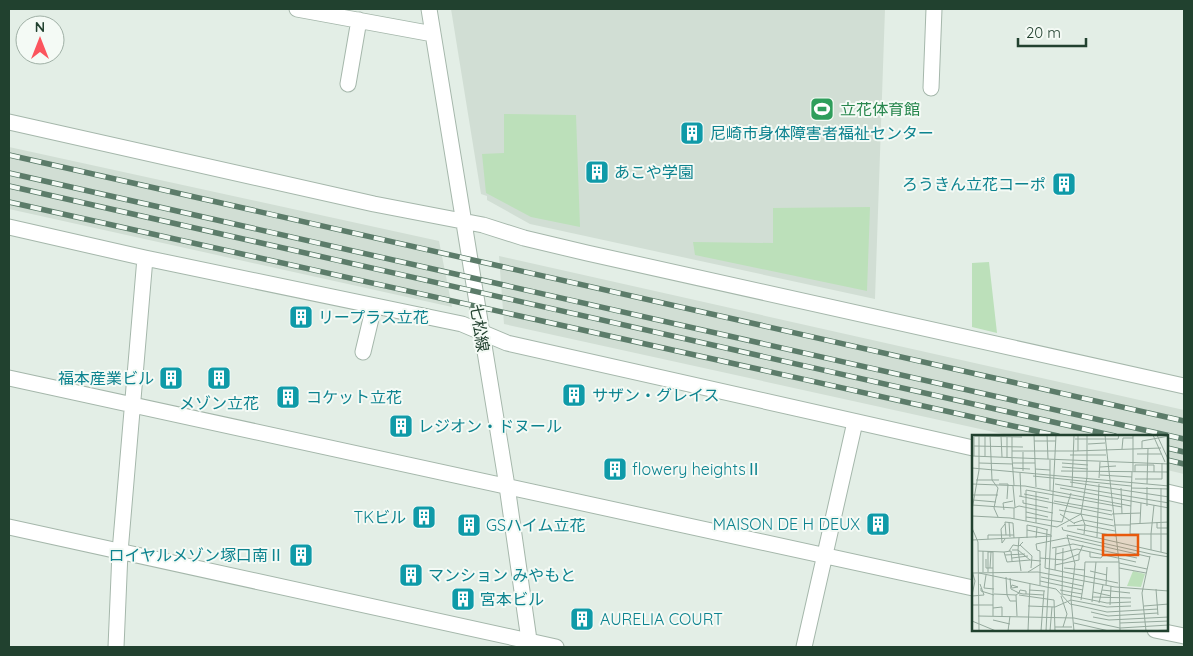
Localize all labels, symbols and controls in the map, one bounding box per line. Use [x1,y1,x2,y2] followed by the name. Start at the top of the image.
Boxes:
[15,15,65,65] north arrow
[1018,15,1086,47] scale bar
[35,18,45,36] text: N
[1026,23,1061,42] text: 20 m
[809,96,835,122] sports icon: 立花体育館
[840,99,920,119] place label: 立花体育館
[679,120,705,146] building icon: 尼崎市身体障害者福祉センター
[710,123,934,143] place label: 尼崎市身体障害者福祉センター
[584,159,610,185] building icon: あこや学園
[614,162,694,182] place label: あこや学園
[1051,171,1077,197] building icon: ろうきん立花コーポ
[902,174,1046,194] place label: ろうきん立花コーポ
[466,303,494,353] street label: 七松線
[288,304,314,330] building icon: リープラス立花
[318,307,429,327] place label: リープラス立花
[158,365,184,391] building icon: 福本産業ビル
[206,365,232,391] building icon: メゾン立花
[58,368,154,388] place label: 福本産業ビル
[561,382,587,408] building icon: サザン・グレイス
[275,384,301,410] building icon: コケット立花
[592,385,720,405] place label: サザン・グレイス
[306,387,402,407] place label: コケット立花
[179,393,259,413] place label: メゾン立花
[388,413,414,439] building icon: レジオン・ドヌール
[418,416,562,436] place label: レジオン・ドヌール
[972,435,1168,631] inset map
[602,456,628,482] building icon: flowery heightsⅡ
[632,459,762,479] place label: flowery heightsⅡ
[411,504,437,530] building icon: TKビル
[354,507,406,527] place label: TKビル
[865,511,891,537] building icon: MAISON DE H DEUX
[456,512,482,538] building icon: GSハイム立花
[713,514,860,534] place label: MAISON DE H DEUX
[486,515,585,535] place label: GSハイム立花
[288,542,314,568] building icon: ロイヤルメゾン塚口南Ⅱ
[108,545,284,565] place label: ロイヤルメゾン塚口南Ⅱ
[398,562,424,588] building icon: マンション みやもと
[428,565,576,585] place label: マンション みやもと
[450,586,476,612] building icon: 宮本ビル
[480,589,544,609] place label: 宮本ビル
[569,606,595,632] building icon: AURELIA COURT
[600,609,723,629] place label: AURELIA COURT

